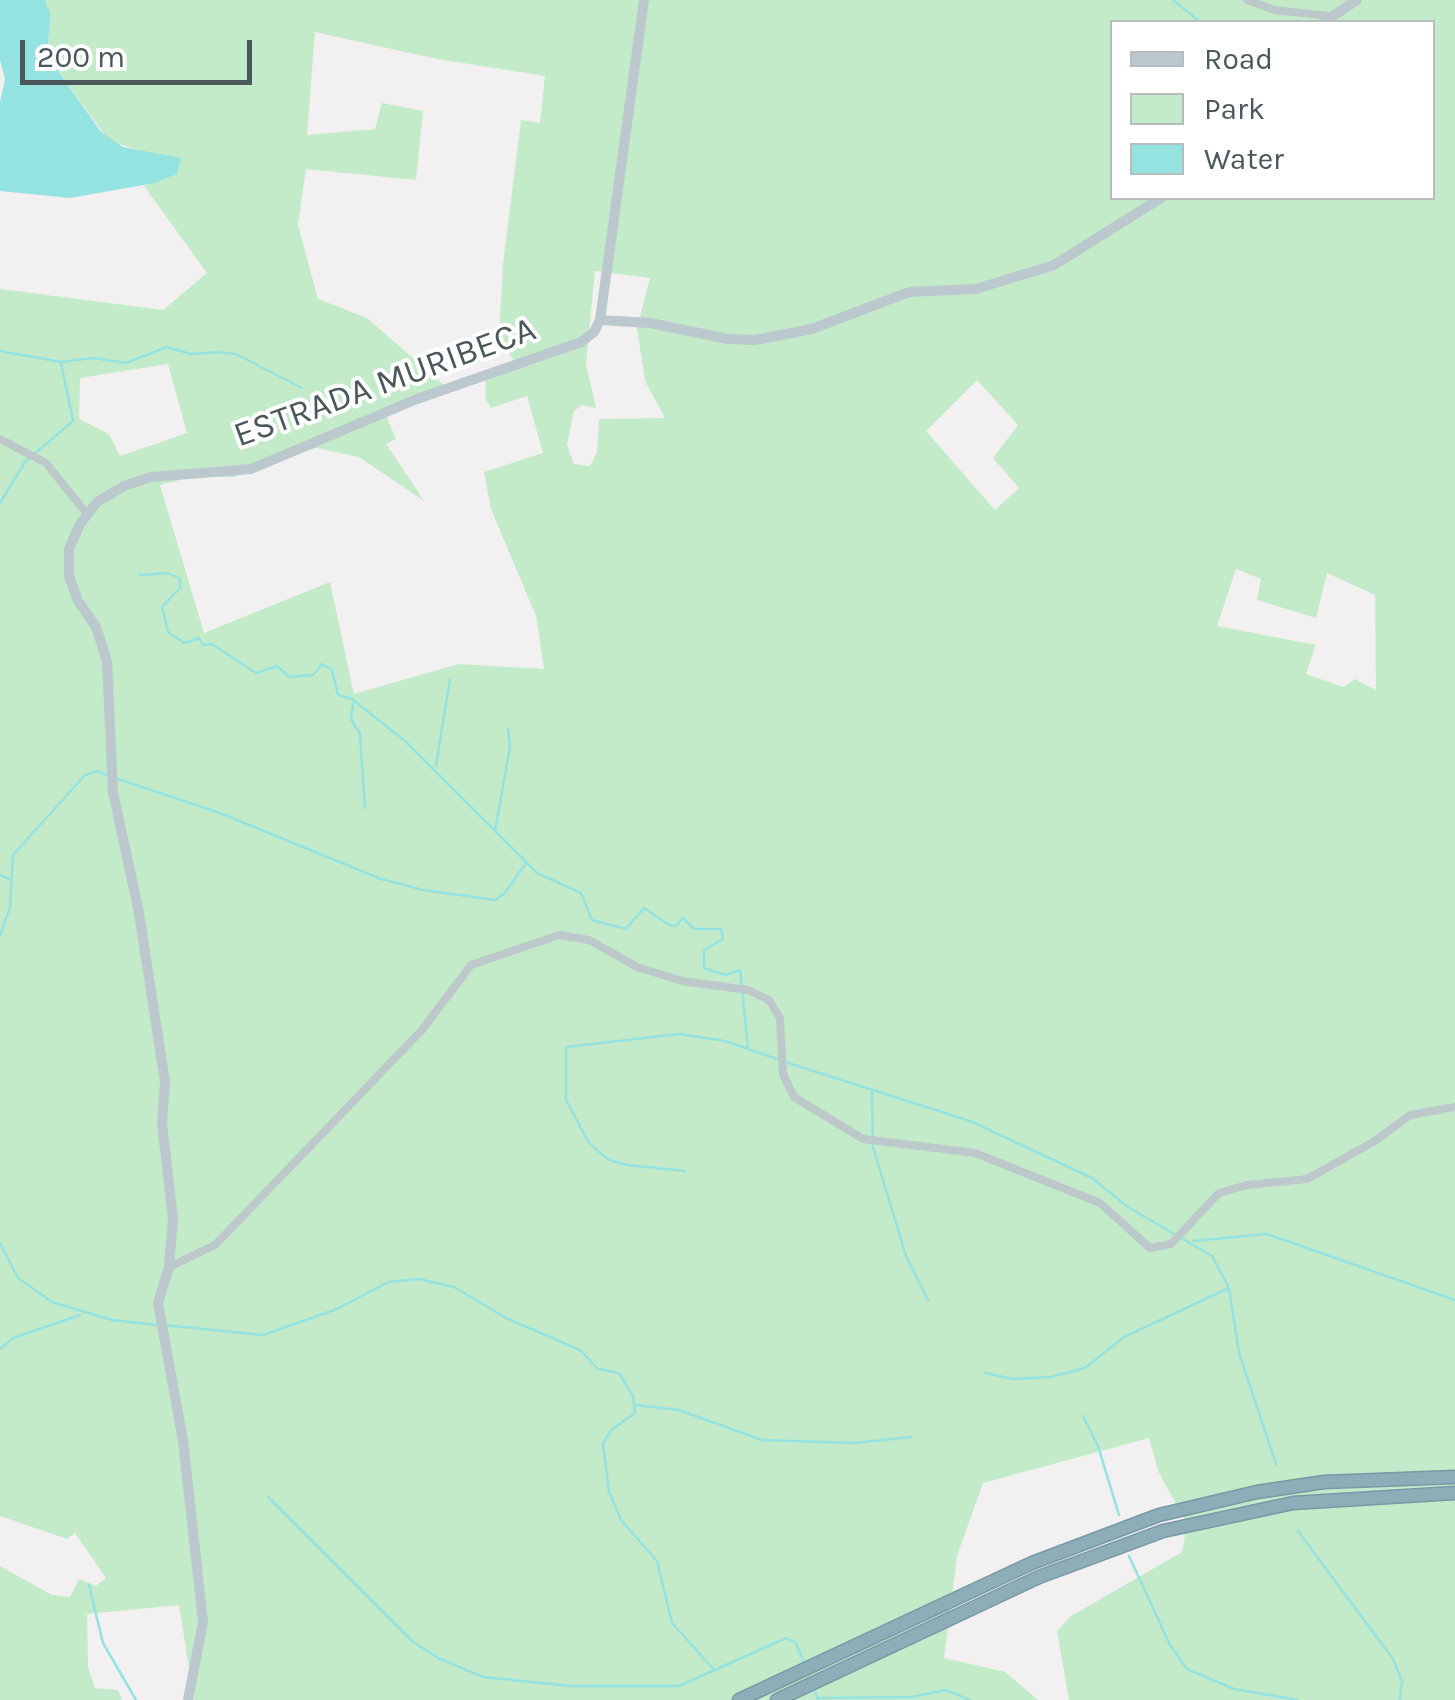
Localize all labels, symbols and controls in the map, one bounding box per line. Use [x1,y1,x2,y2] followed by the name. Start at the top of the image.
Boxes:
[25,20,258,82] scale bar
[1110,20,1435,200] legend
[37,39,125,75] text: 200 m
[1204,41,1273,77] text: Road
[1204,91,1265,127] text: Park
[1204,141,1284,177] text: Water
[228,309,542,457] street label: ESTRADA MURIBECA

